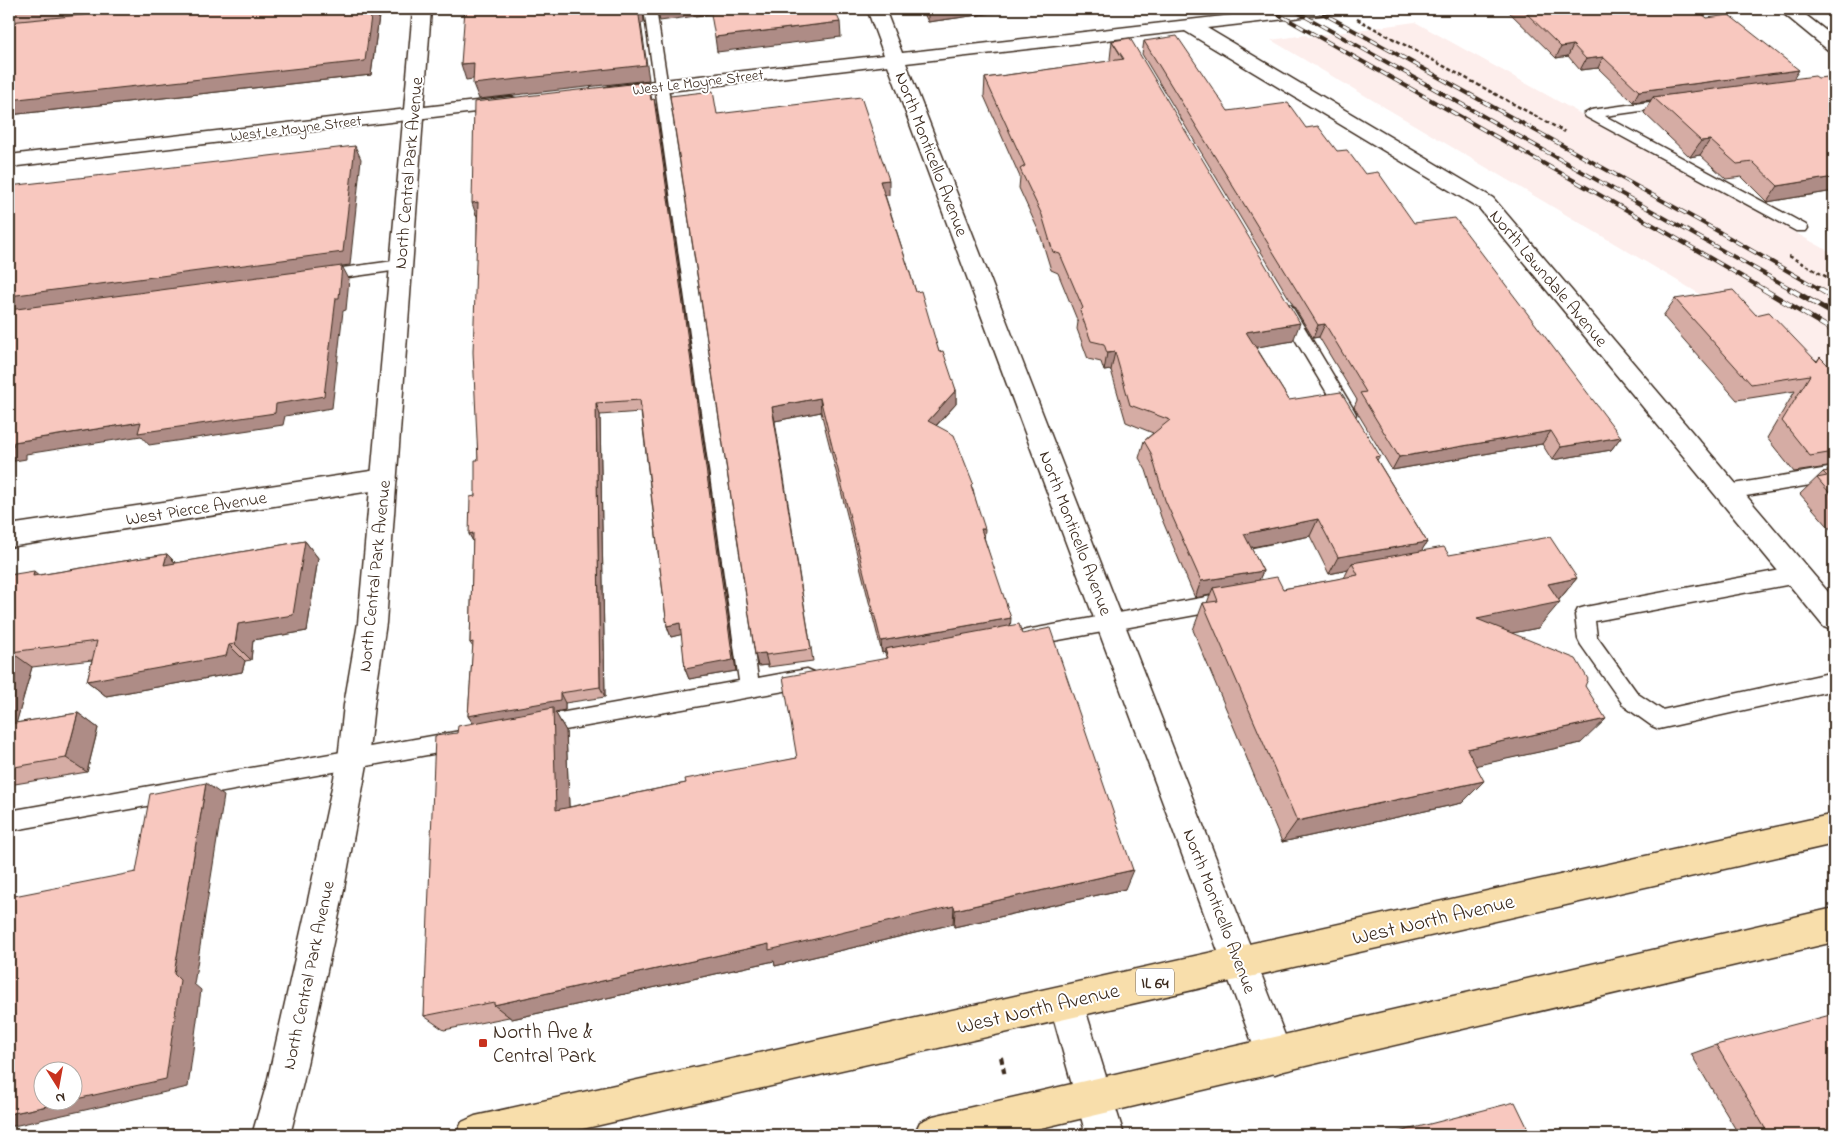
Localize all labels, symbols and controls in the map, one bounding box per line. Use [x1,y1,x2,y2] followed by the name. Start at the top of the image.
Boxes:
[631,64,765,103] street label: West Le Moyne Street
[887,69,974,242] street label: North Monticello Avenue
[389,75,431,270] street label: North Central Park Avenue
[229,110,363,149] street label: West Le Moyne Street
[1482,205,1613,354] street label: North Lawndale Avenue
[1031,448,1118,621] street label: North Monticello Avenue
[353,478,399,673] street label: North Central Park Avenue
[124,486,270,534] street label: West Pierce Avenue
[1175,826,1262,999] street label: North Monticello Avenue
[277,878,343,1072] street label: North Central Park Avenue
[1350,888,1518,954] street label: West North Avenue
[1136,969,1174,996] road number: IL 64
[955,977,1123,1043] street label: West North Avenue
[493,1018,597,1072] place label: North Ave & Central Park
[477,1037,489,1049] marker: North Ave & Central Park
[32,1062,82,1112] north arrow
[54,1086,67,1108] text: N

